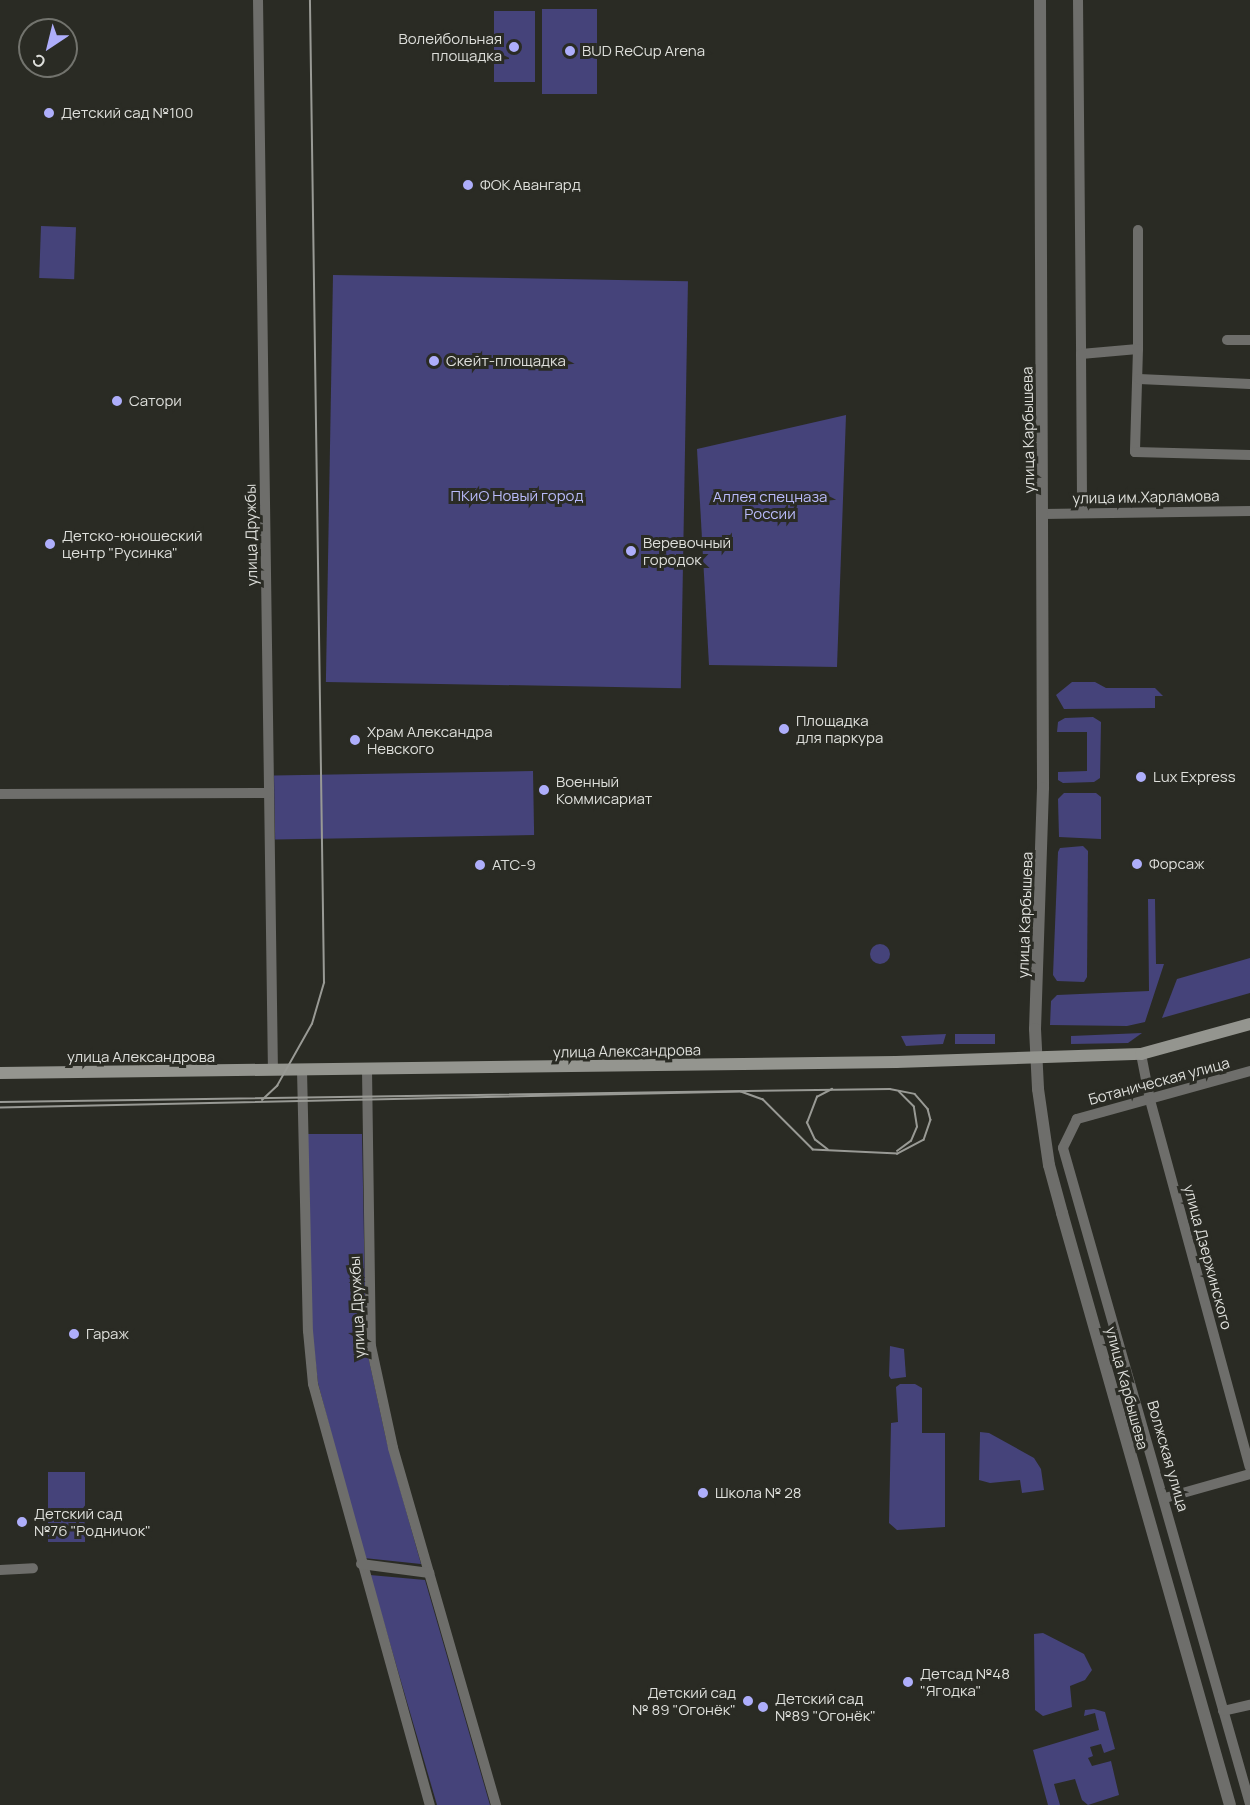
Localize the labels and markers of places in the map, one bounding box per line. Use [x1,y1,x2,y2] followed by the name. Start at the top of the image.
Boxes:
[398,29,502,64] place label: Волейбольная площадка
[507,40,521,54] marker: Волейбольная площадка
[582,42,705,60] place label: BUD ReCup Arena
[563,44,577,58] marker: BUD ReCup Arena
[61,104,193,122] place label: Детский сад №100
[42,106,56,120] marker: Детский сад №100
[480,176,581,194] place label: ФОК Авангард
[461,178,475,192] marker: ФОК Авангард
[446,352,566,370] place label: Скейт-площадка
[427,354,441,368] marker: Скейт-площадка
[129,392,182,410] place label: Сатори
[110,394,124,408] marker: Сатори
[62,526,203,561] place label: Детско-юношеский центр "Русинка"
[643,533,731,568] place label: Веревочный городок
[43,537,57,551] marker: Детско-юношеский центр "Русинка"
[624,544,638,558] marker: Веревочный городок
[796,711,883,746] place label: Площадка для паркура
[367,722,493,757] place label: Храм Александра Невского
[777,722,791,736] marker: Площадка для паркура
[348,733,362,747] marker: Храм Александра Невского
[1153,768,1236,786] place label: Lux Express
[1134,770,1148,784] marker: Lux Express
[556,772,652,807] place label: Военный Коммисариат
[537,783,551,797] marker: Военный Коммисариат
[1149,855,1204,873] place label: Форсаж
[492,856,536,874] place label: АТС-9
[1130,857,1144,871] marker: Форсаж
[473,858,487,872] marker: АТС-9
[86,1325,129,1343] place label: Гараж
[67,1327,81,1341] marker: Гараж
[715,1484,802,1502] place label: Школа № 28
[696,1486,710,1500] marker: Школа № 28
[34,1504,151,1539] place label: Детский сад №76 "Родничок"
[15,1515,29,1529] marker: Детский сад №76 "Родничок"
[920,1664,1010,1699] place label: Детсад №48 "Ягодка"
[901,1675,915,1689] marker: Детсад №48 "Ягодка"
[632,1683,736,1718] place label: Детский сад № 89 "Огонёк"
[775,1689,876,1724] place label: Детский сад №89 "Огонёк"
[741,1694,755,1708] marker: Детский сад № 89 "Огонёк"
[756,1700,770,1714] marker: Детский сад №89 "Огонёк"

